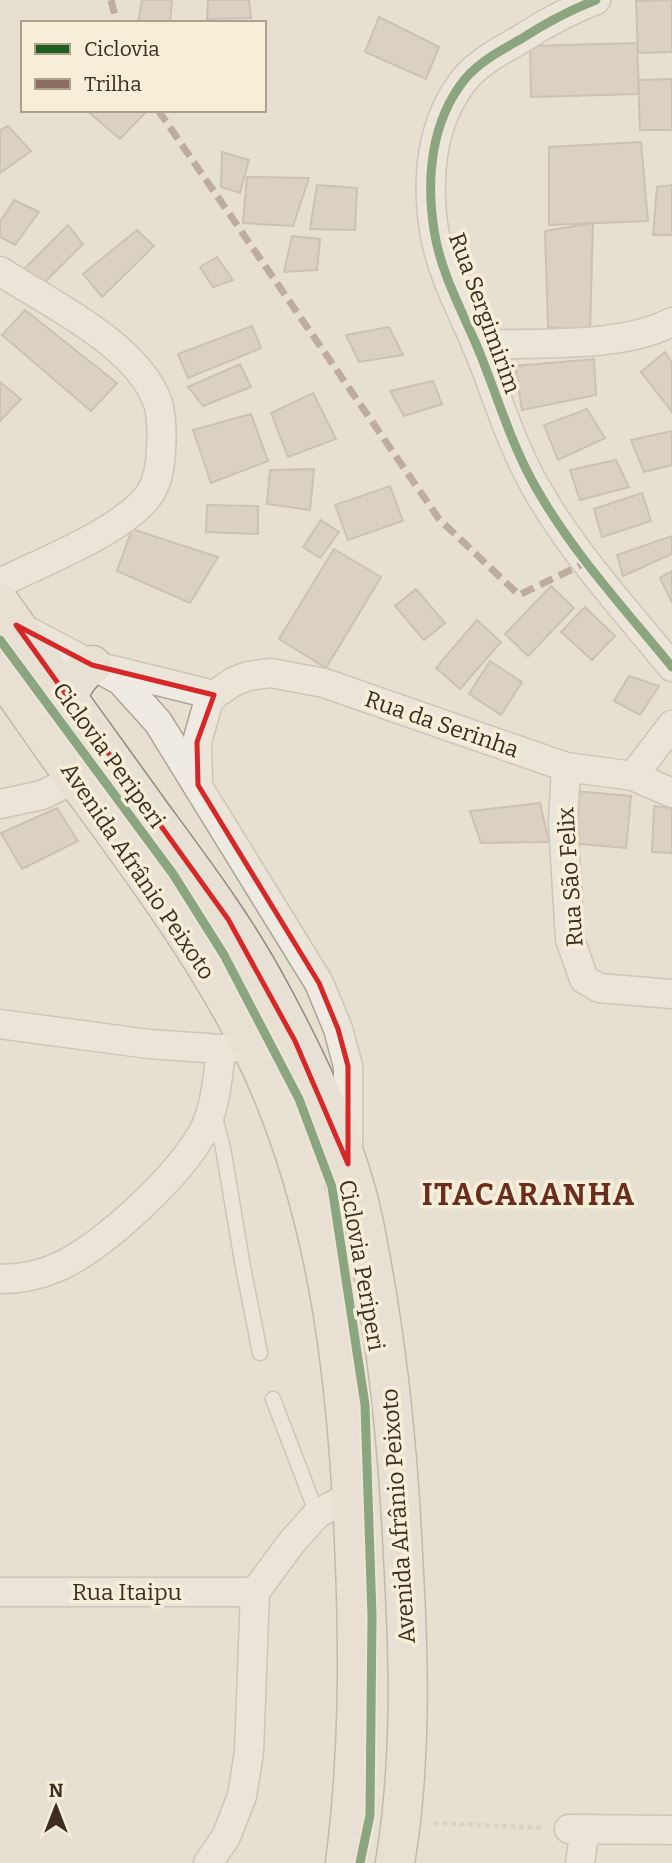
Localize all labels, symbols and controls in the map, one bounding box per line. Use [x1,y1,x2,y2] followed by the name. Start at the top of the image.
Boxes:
[21,21,266,112] legend
[84,36,160,62] text: Ciclovia
[84,71,142,97] text: Trilha
[443,229,527,397] street label: Rua Sergimirim
[47,677,171,833] street label: Ciclovia Periperi
[361,685,523,764] street label: Rua da Serinha
[55,757,221,985] street label: Avenida Afrânio Peixoto
[551,806,589,948] street label: Rua São Felix
[333,1177,391,1353] street label: Ciclovia Periperi
[422,1177,636,1213] district label: ITACARANHA
[375,1388,421,1644] street label: Avenida Afrânio Peixoto
[72,1578,182,1606] street label: Rua Itaipu
[21,1772,91,1842] north arrow
[49,1779,64,1802] text: N

